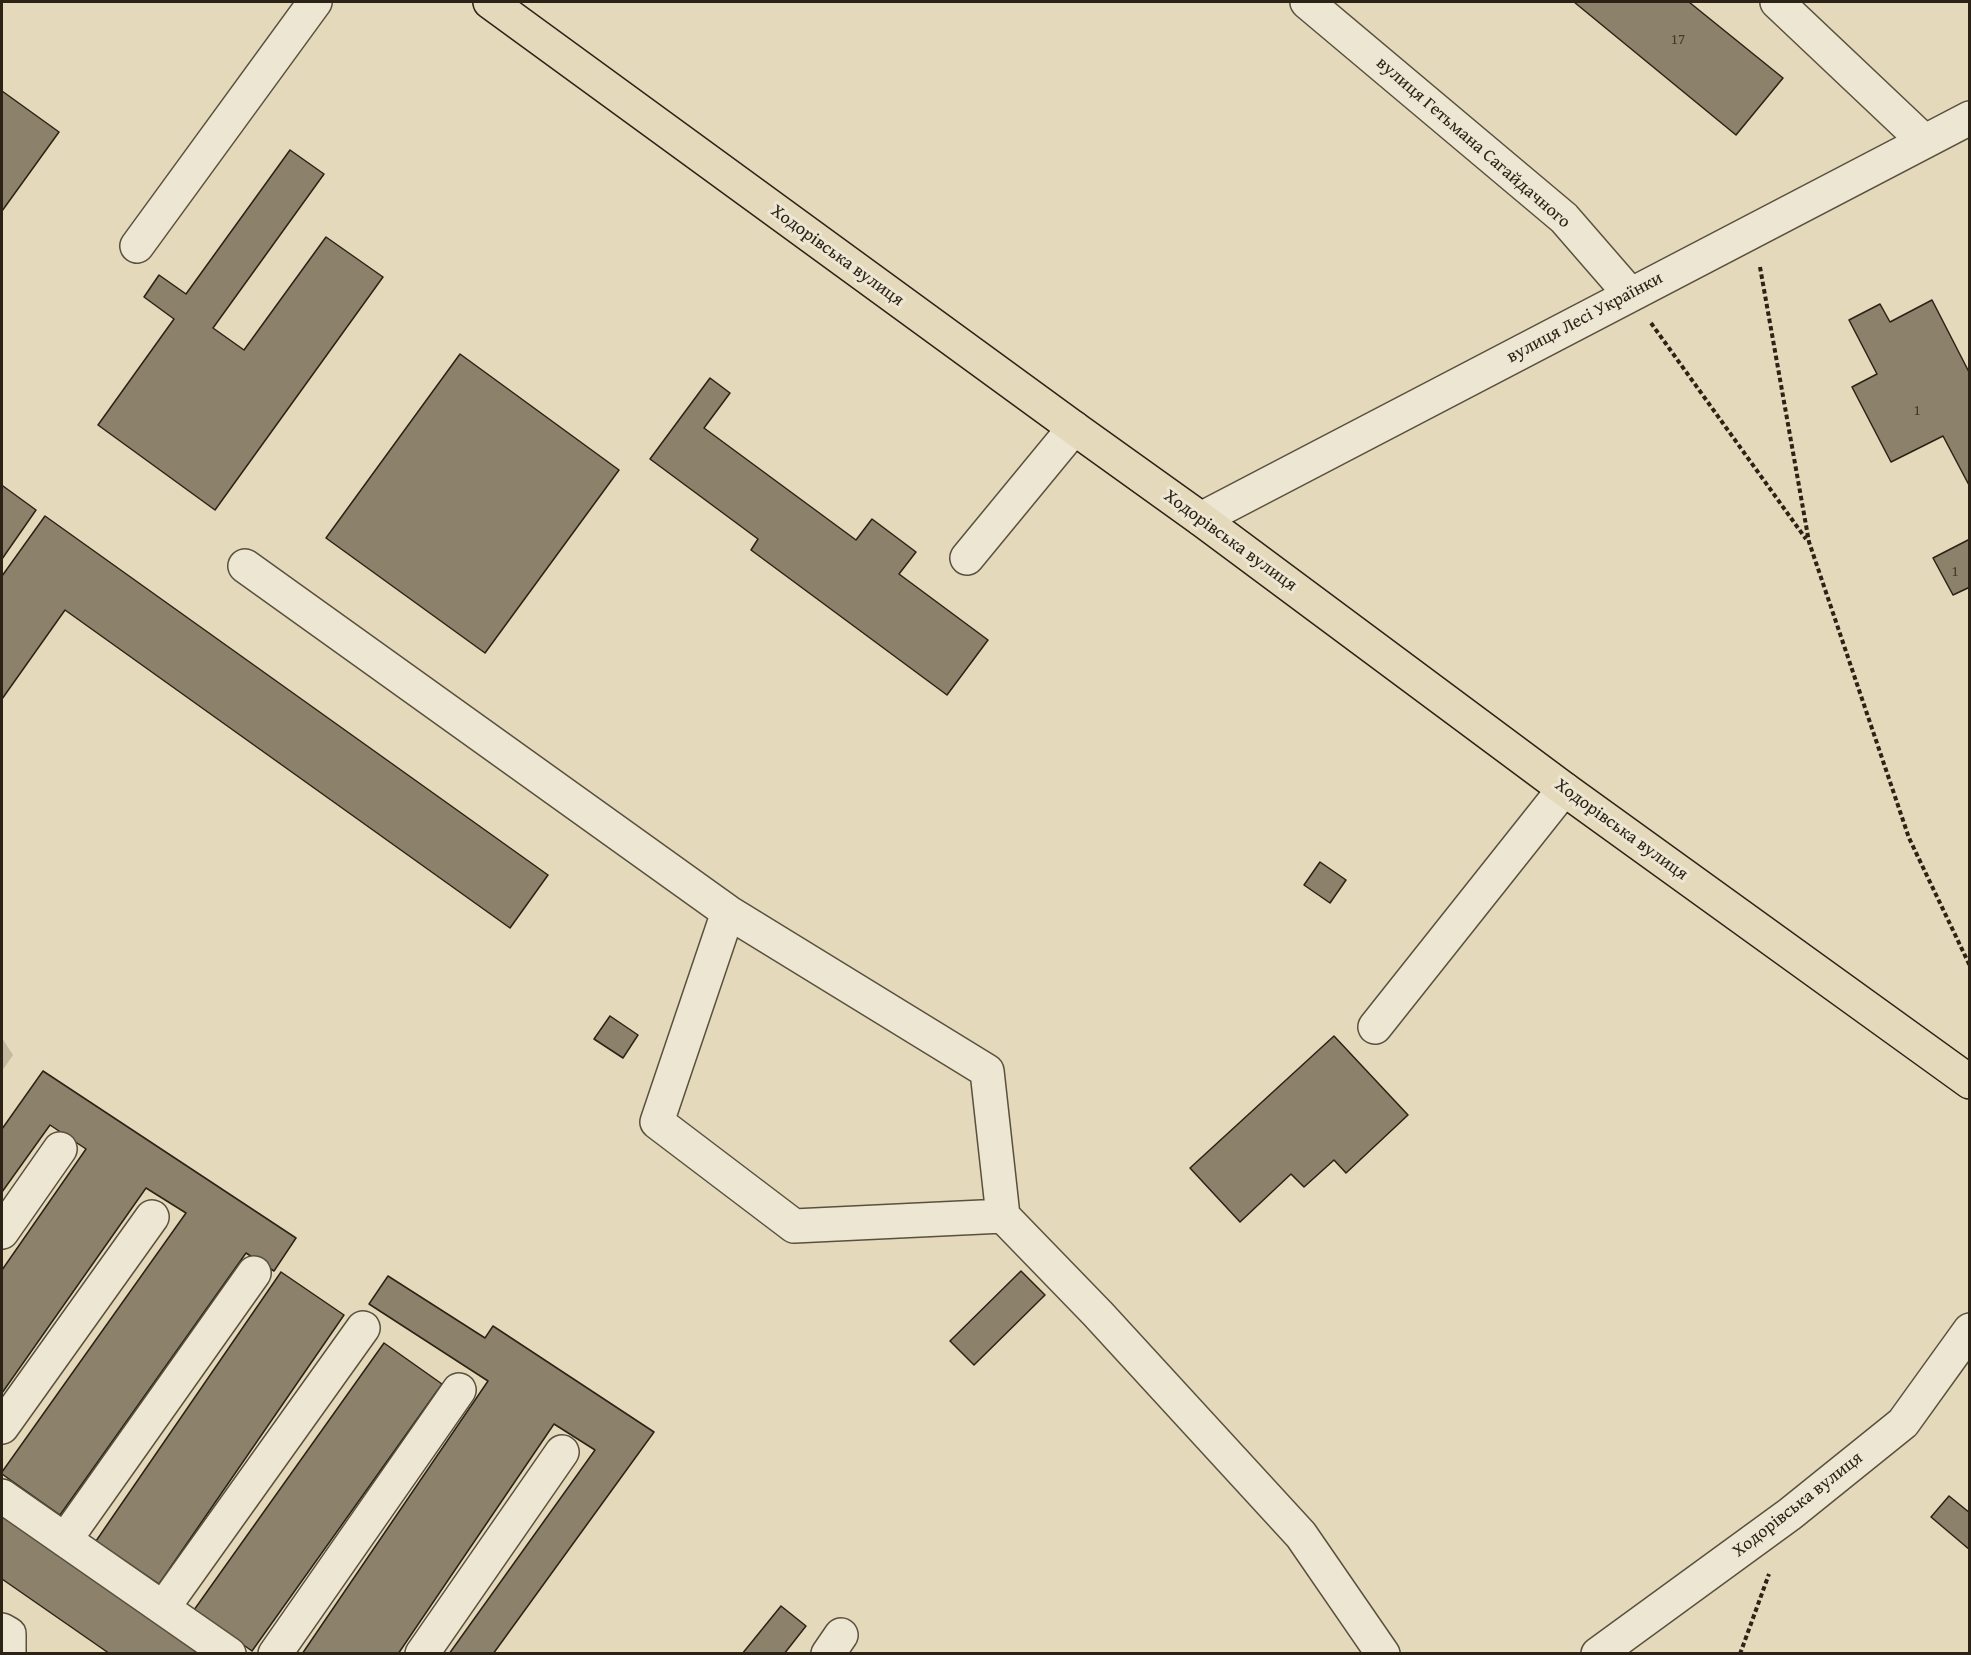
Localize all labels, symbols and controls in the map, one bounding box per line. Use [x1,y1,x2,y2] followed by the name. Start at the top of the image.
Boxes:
[1671,31,1685,49] house number: 17
[1371,53,1575,233] street label: вулиця Гетьмана Сагайдачного
[766,200,908,312] street label: Ходорівська вулиця
[1503,268,1667,368] street label: вулиця Лесі Українки
[1913,402,1921,420] house number: 1
[1159,485,1301,597] street label: Ходорівська вулиця
[1951,563,1959,581] house number: 1
[1550,774,1692,886] street label: Ходорівська вулиця
[1729,1447,1867,1563] street label: Ходорівська вулиця

